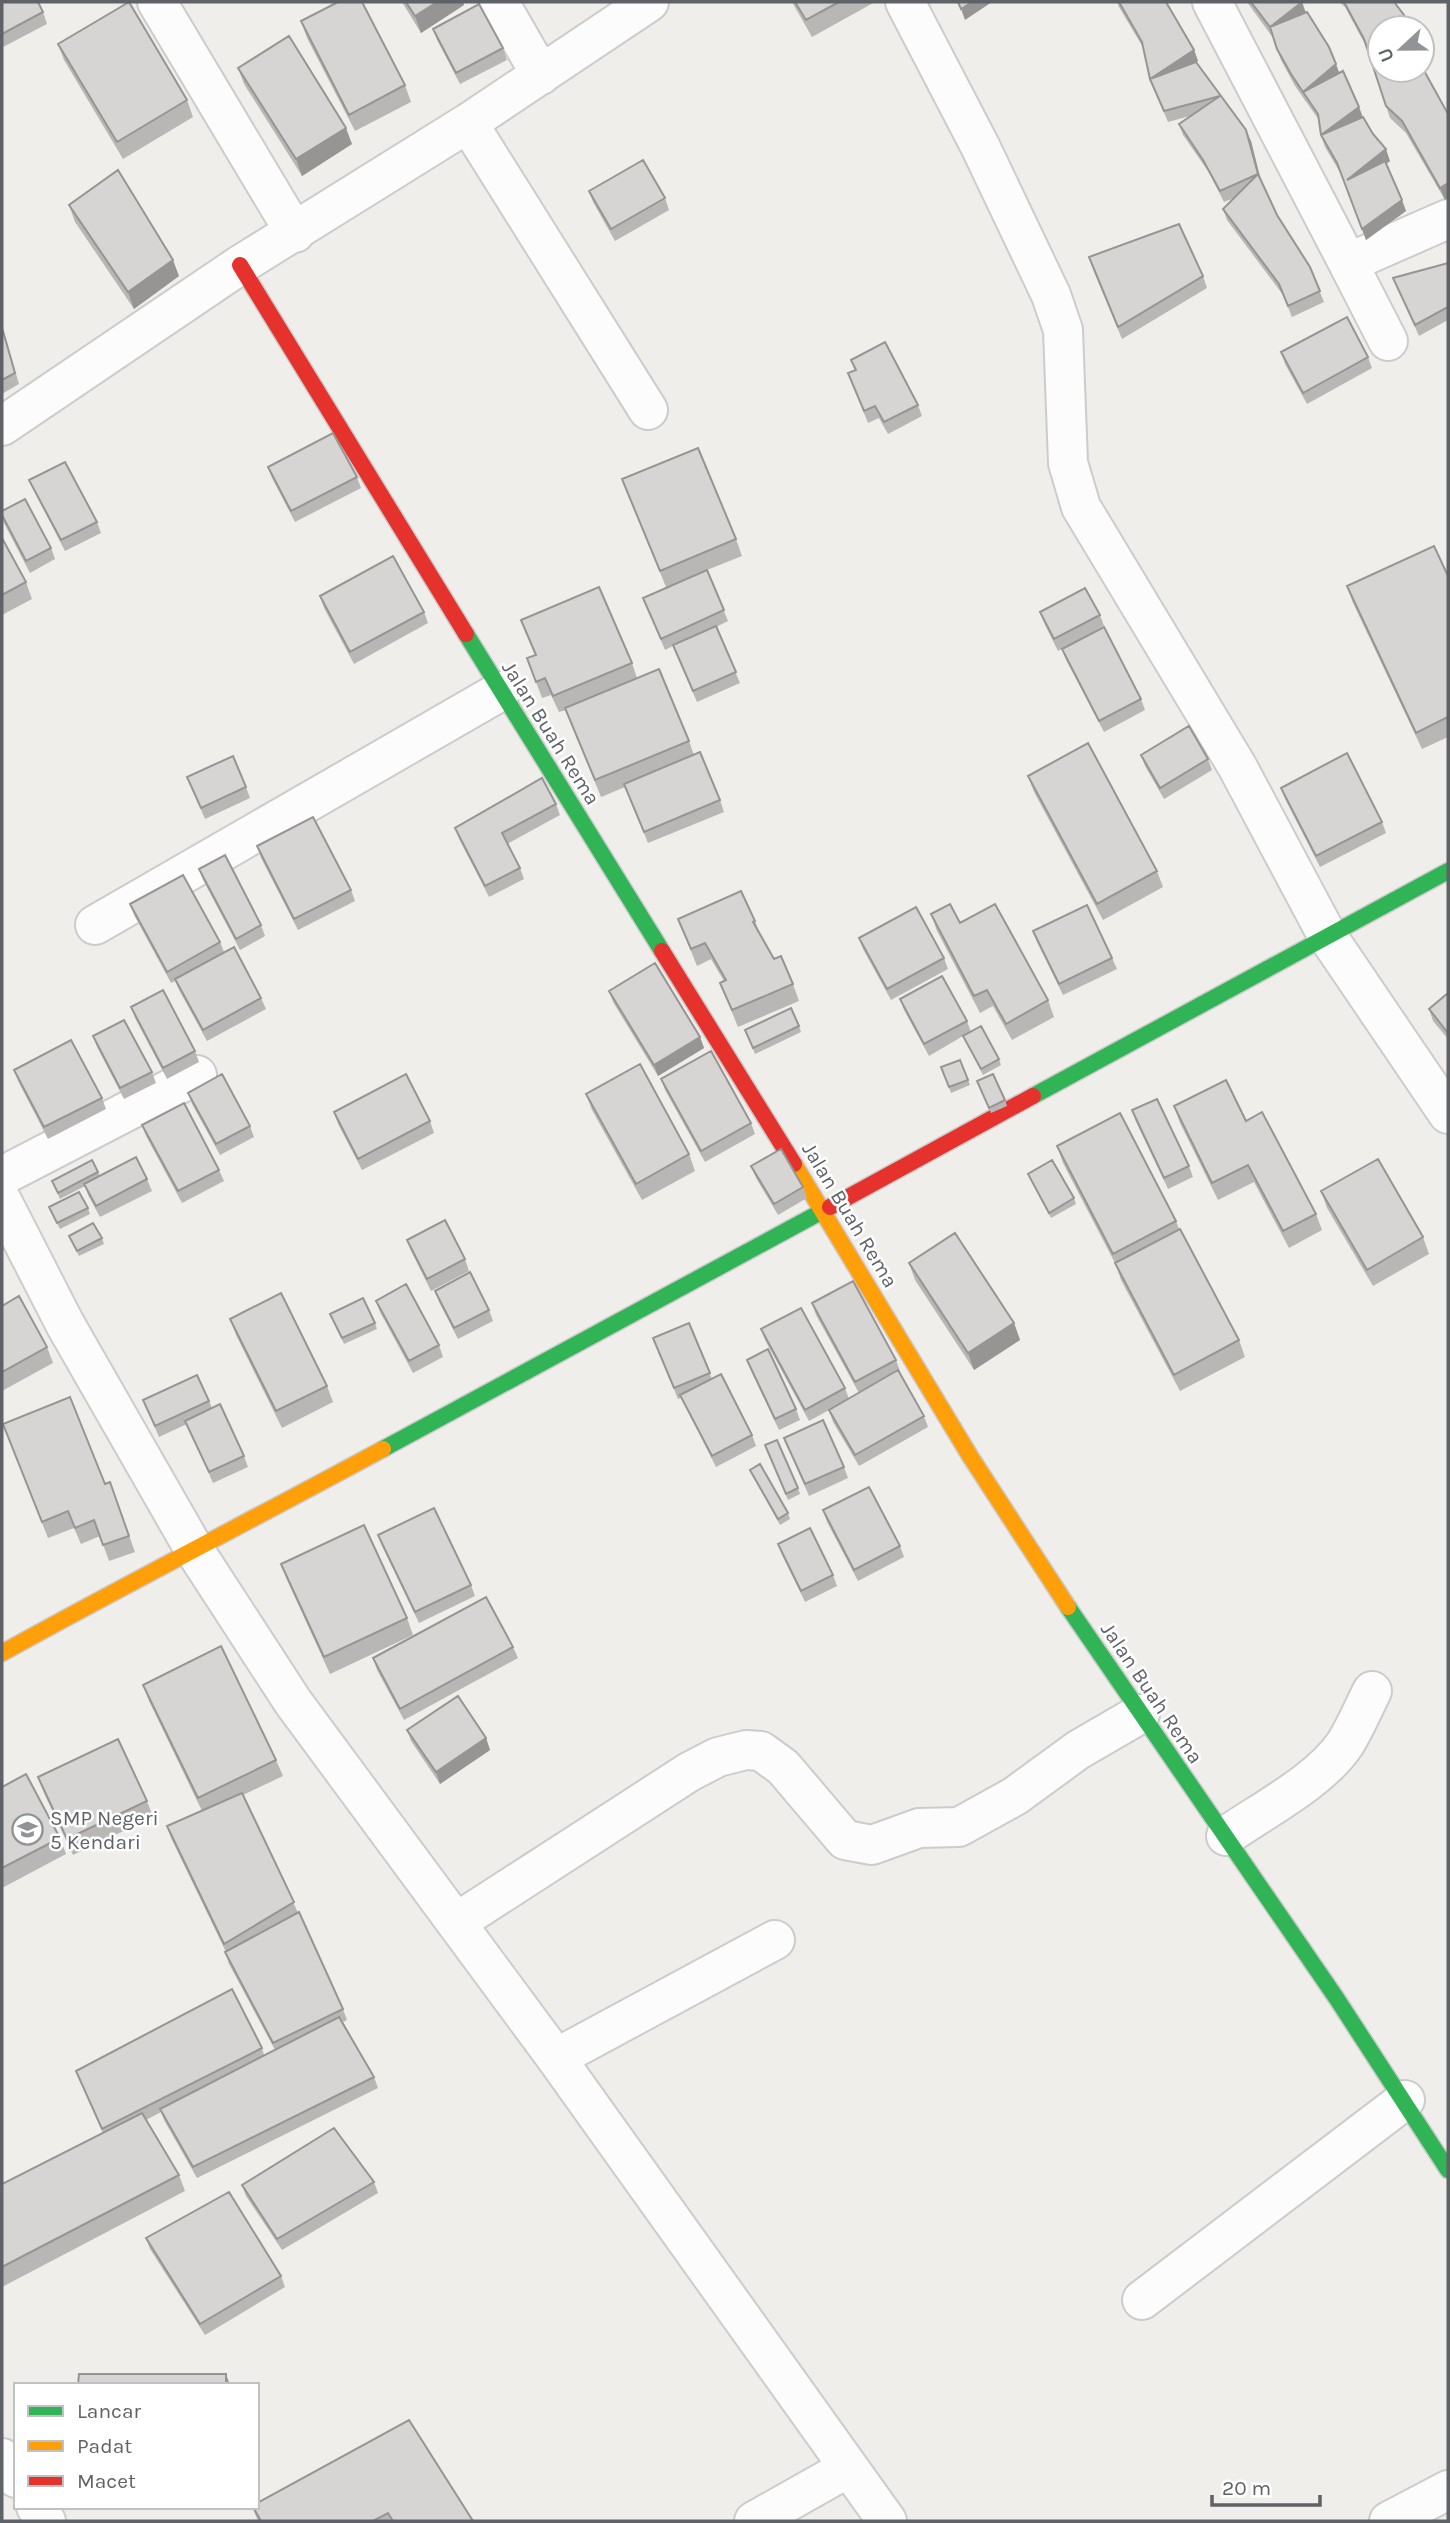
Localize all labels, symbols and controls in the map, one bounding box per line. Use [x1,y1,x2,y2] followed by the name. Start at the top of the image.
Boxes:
[1366,14,1436,84] north arrow
[1374,45,1399,65] text: U
[497,657,605,809] street label: Jalan Buah Rema
[797,1138,903,1292] street label: Jalan Buah Rema
[1096,1618,1208,1768] street label: Jalan Buah Rema
[50,1806,159,1854] place label: SMP Negeri 5 Kendari
[10,1813,44,1847] school or university icon: SMP Negeri 5 Kendari
[14,2383,259,2509] legend
[77,2399,141,2423] text: Lancar
[77,2434,132,2458] text: Padat
[1212,2464,1320,2508] scale bar
[77,2469,136,2493] text: Macet
[1222,2476,1271,2500] text: 20 m

